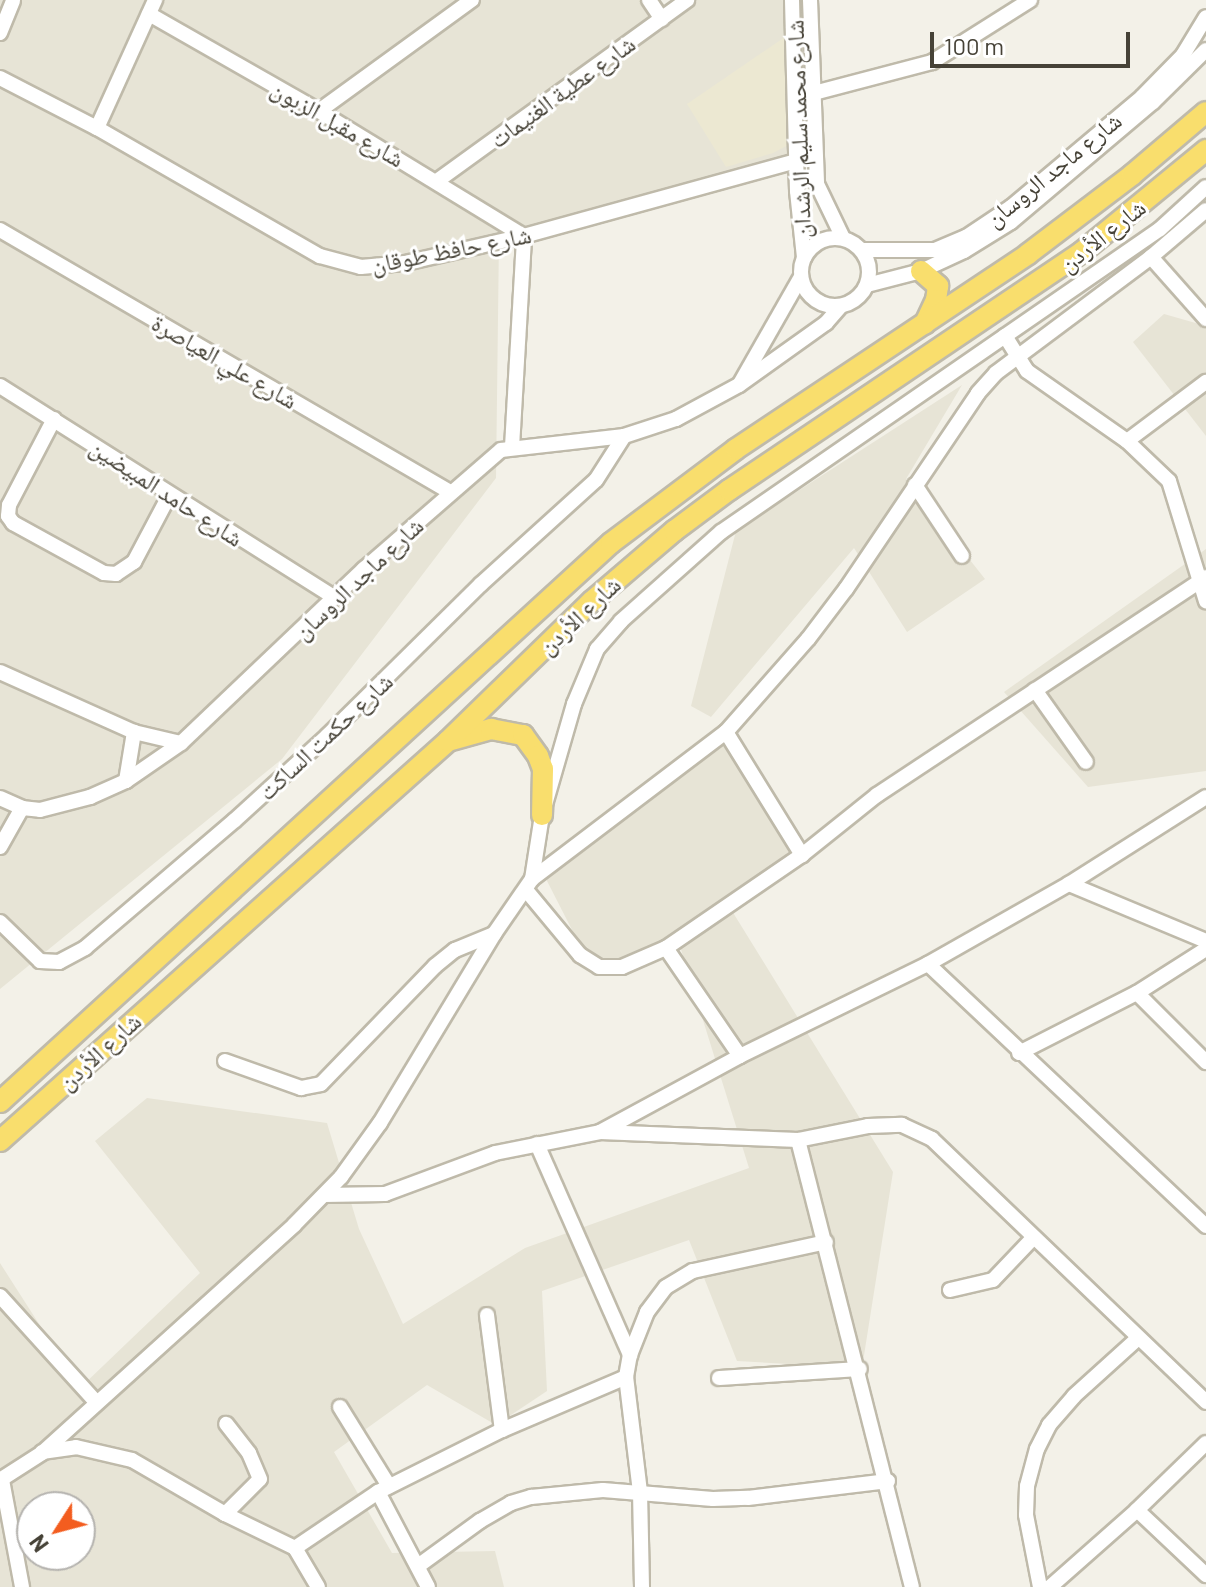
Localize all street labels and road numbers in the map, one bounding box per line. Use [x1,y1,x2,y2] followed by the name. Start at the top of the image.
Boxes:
[780,19,816,239] street label: شارع محمد سليم الرشدان
[484,29,640,153] street label: شارع عطية الغنيمات
[266,73,410,173] street label: شارع مقبل الزبون
[979,105,1127,233] street label: شارع ماجد الروسان
[1053,192,1151,278] street label: شارع الأردن
[368,219,534,279] street label: شارع حافظ طوقان
[147,308,303,414] street label: شارع علي العياصرة
[85,432,249,552] street label: شارع حامد المبيضين
[287,511,429,645] street label: شارع ماجد الروسان
[532,570,626,660] street label: شارع الأردن
[252,666,398,806] street label: شارع حكمت الساكت
[52,1006,146,1096] street label: شارع الأردن

